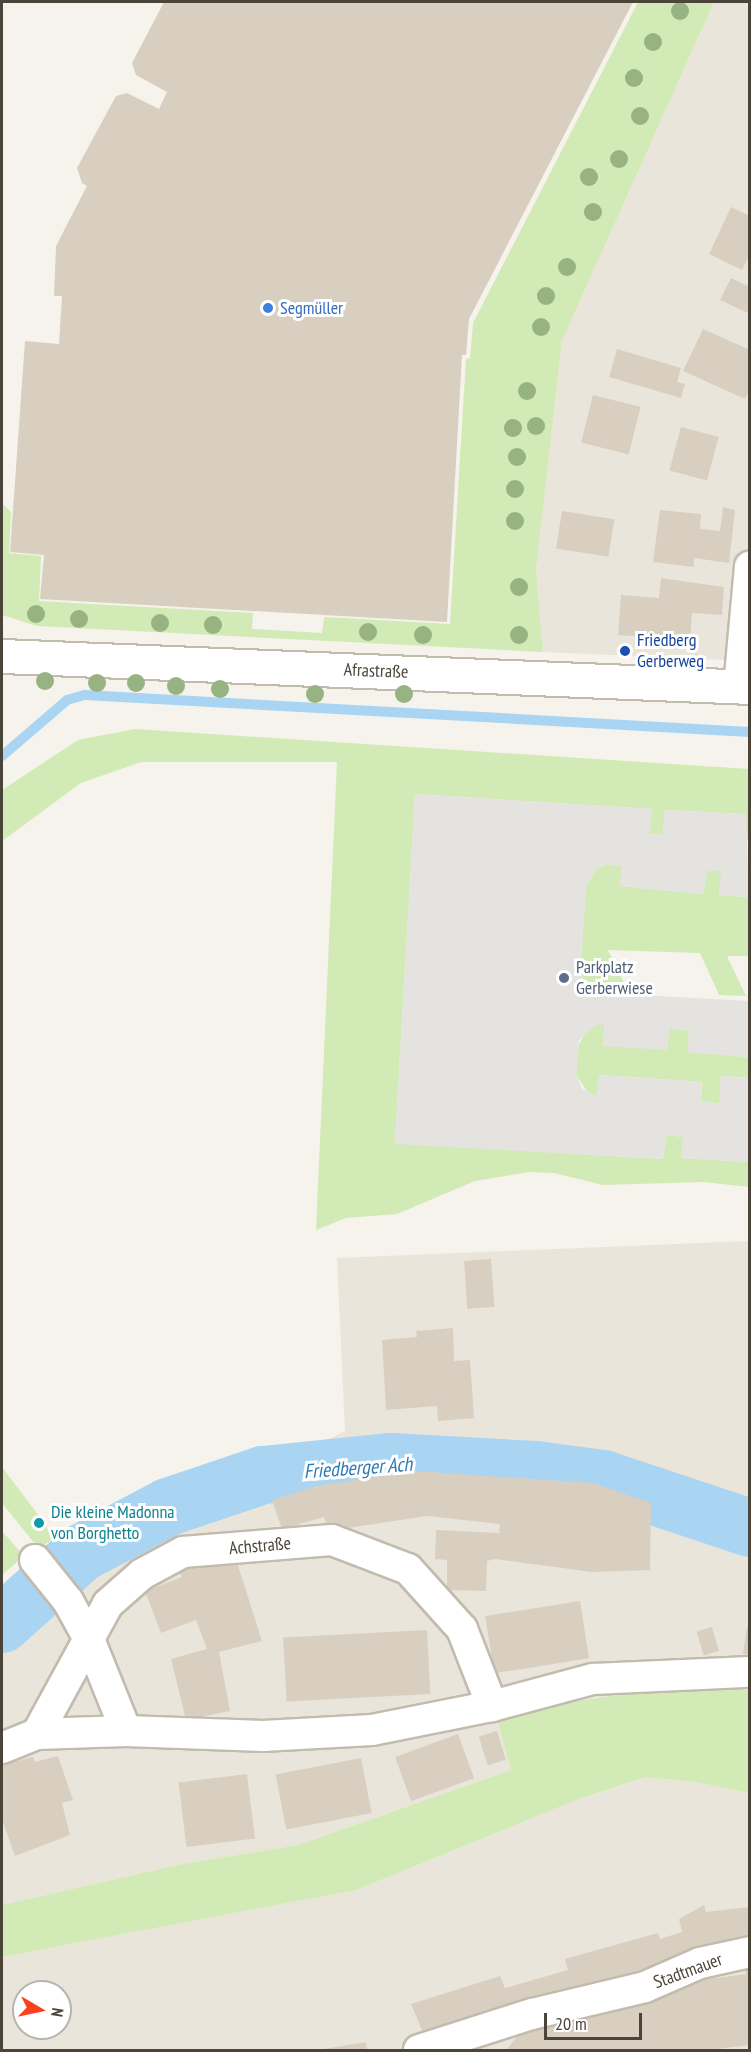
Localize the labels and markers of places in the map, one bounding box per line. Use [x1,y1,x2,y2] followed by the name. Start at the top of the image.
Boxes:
[280,297,343,319] place label: Segmüller
[261,301,275,315] marker: Segmüller
[637,630,704,672] place label: Friedberg Gerberweg
[618,644,632,658] marker: Friedberg Gerberweg
[576,957,653,1000] place label: Parkplatz Gerberwiese
[557,971,571,985] marker: Parkplatz Gerberwiese
[51,1502,175,1544] place label: Die kleine Madonna von Borghetto
[32,1516,46,1530] marker: Die kleine Madonna von Borghetto

